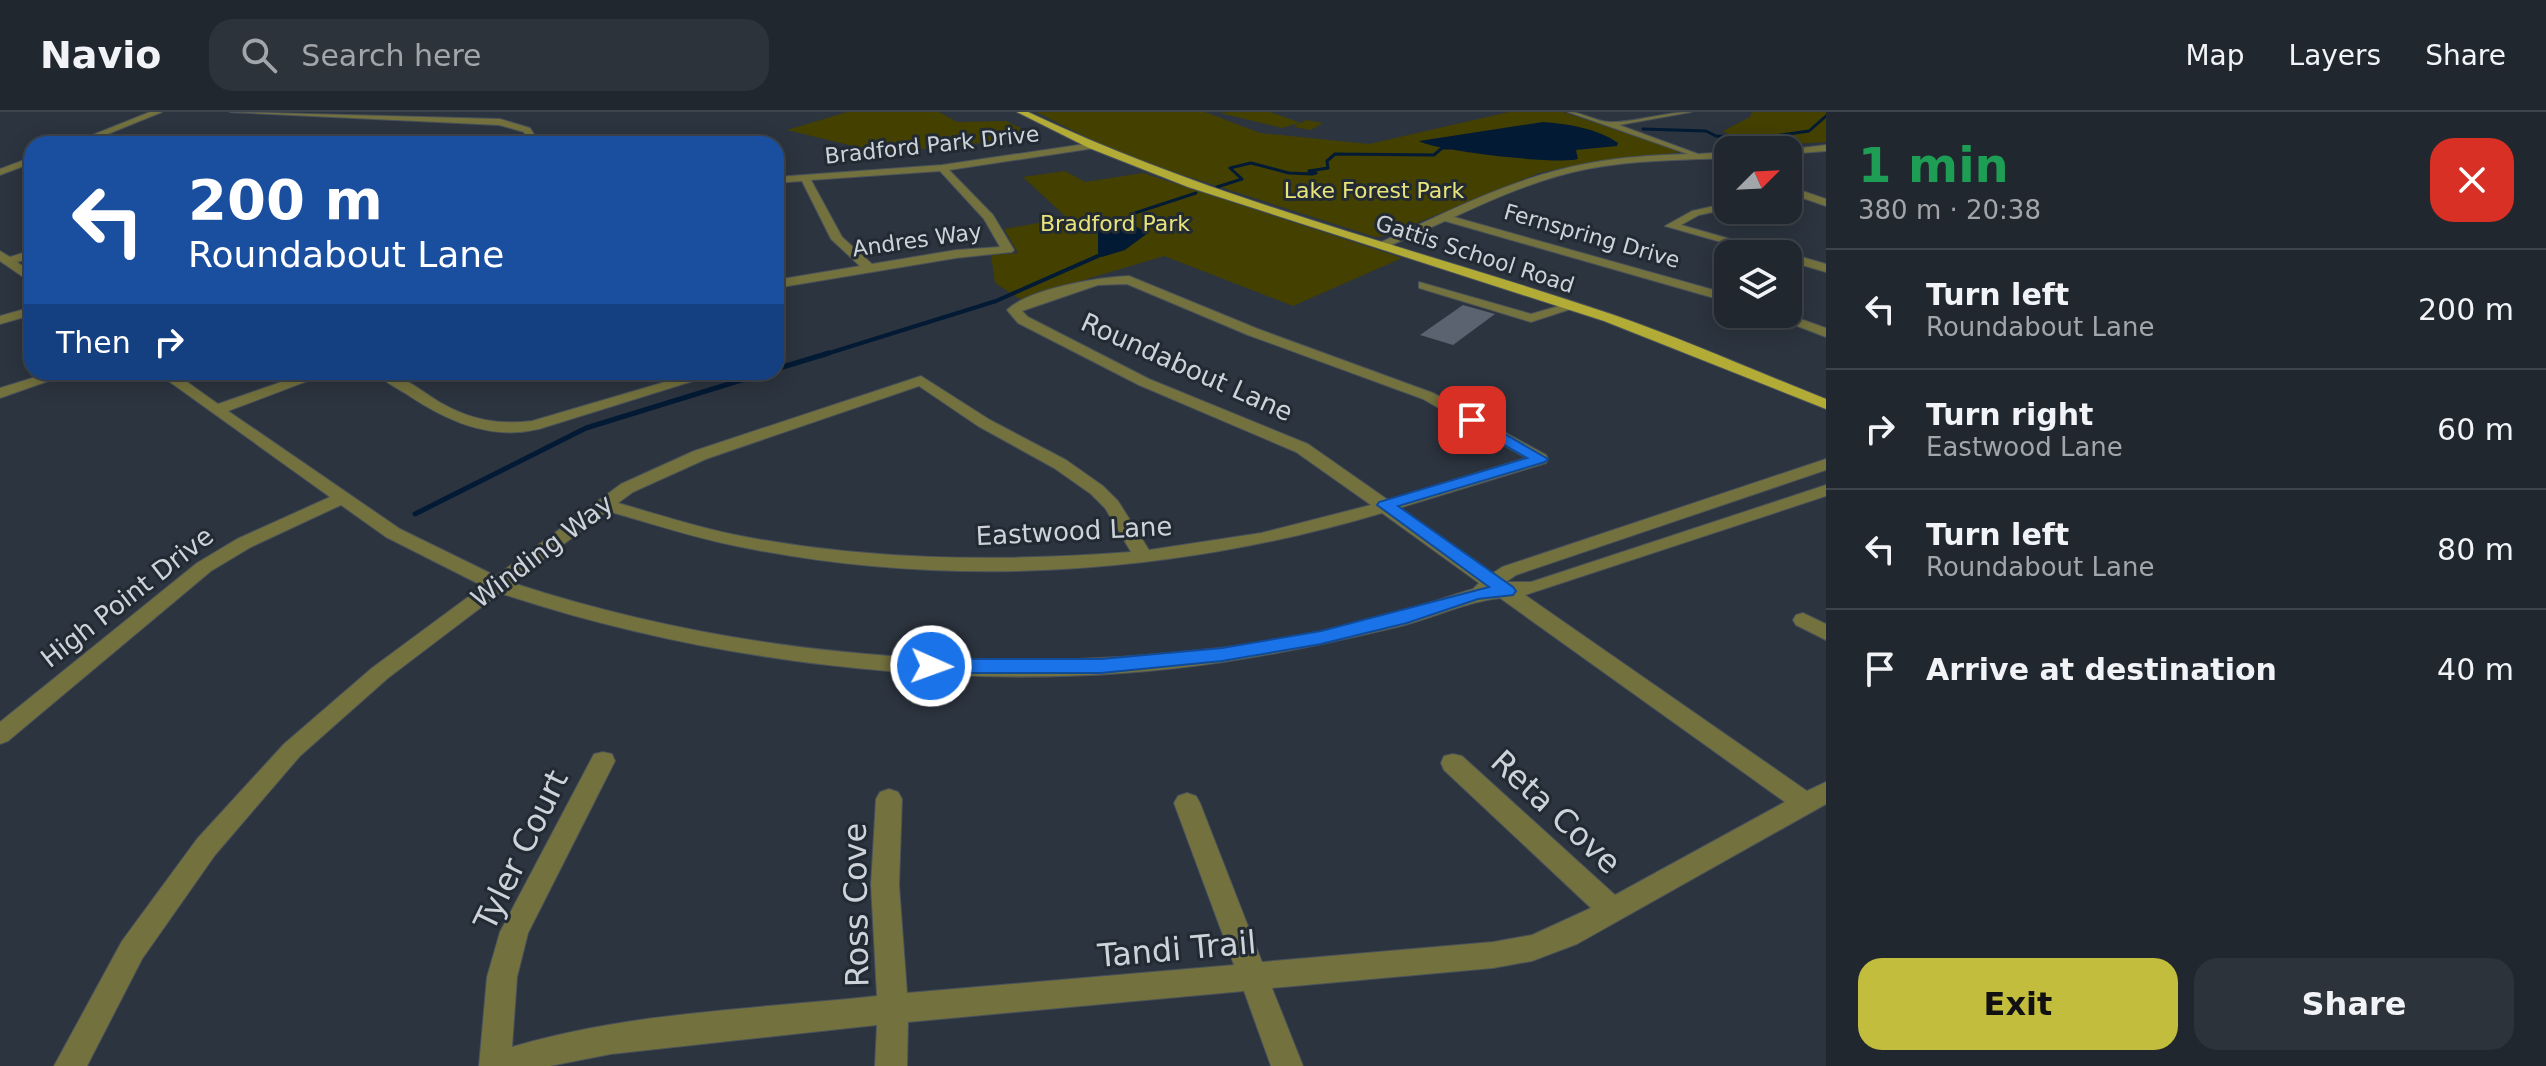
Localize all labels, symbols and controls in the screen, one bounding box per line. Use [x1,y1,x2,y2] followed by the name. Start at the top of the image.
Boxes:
[209,19,769,91] search box
[40,33,161,77] text: Navio
[237,33,281,77] icon: search
[301,38,482,73] text: Search here
[2185,39,2245,72] text: Map
[2289,39,2381,72] text: Layers
[2425,39,2506,72] text: Share
[823,121,1041,169] street label: Bradford Park Drive
[1714,136,1802,224] north arrow
[1714,136,1802,328] map controls
[1858,137,2009,193] text: 1 min
[2430,138,2514,222] button: close
[188,167,383,232] text: 200 m
[56,168,160,272] icon: left
[1284,178,1464,203] park label: Lake Forest Park
[1858,195,2041,225] text: 380 m · 20:38
[1501,199,1683,273] street label: Fernspring Drive
[1372,210,1578,298] street label: Gattis School Road
[1040,211,1190,236] park label: Bradford Park
[851,219,983,261] street label: Andres Way
[188,234,504,275] text: Roundabout Lane
[1714,240,1802,328] button: layers
[1926,277,2069,312] text: Turn left
[1858,287,1902,331] icon: left
[2418,292,2514,327] text: 200 m
[1077,307,1297,427] street label: Roundabout Lane
[1926,312,2154,342] text: Roundabout Lane
[147,320,191,364] icon: right
[56,325,131,360] text: Then
[1438,386,1506,454] pin
[1926,397,2093,432] text: Turn right
[1450,398,1494,442] icon: arrive
[1858,407,1902,451] icon: right
[2437,412,2514,447] text: 60 m
[1926,432,2123,462] text: Eastwood Lane
[465,488,619,614] street label: Winding Way
[975,511,1173,551] street label: Eastwood Lane
[1926,517,2069,552] text: Turn left
[35,520,219,674] street label: High Point Drive
[1858,527,1902,571] icon: left
[2437,532,2514,567] text: 80 m
[1926,552,2154,582] text: Roundabout Lane
[889,624,973,708] position arrow
[1858,647,1902,691] icon: arrive
[1926,652,2277,687] text: Arrive at destination
[2437,652,2514,687] text: 40 m
[1483,742,1629,882] street label: Reta Cove
[465,764,576,937] street label: Tyler Court
[836,822,876,988] street label: Ross Cove
[1095,923,1258,975] street label: Tandi Trail
[1858,958,2178,1050] button: Exit
[2194,958,2514,1050] button: Share

